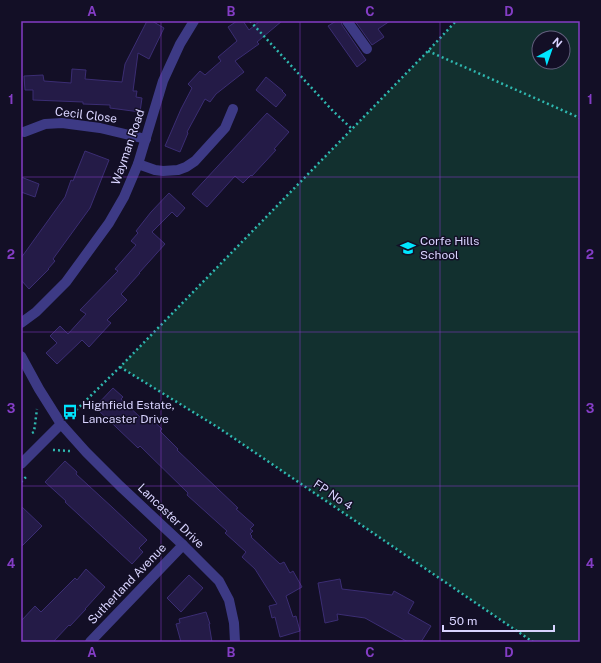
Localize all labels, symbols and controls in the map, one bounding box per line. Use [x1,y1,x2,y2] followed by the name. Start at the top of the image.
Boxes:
[87,4,97,19] text: A
[227,4,236,19] text: B
[365,4,375,19] text: C
[504,4,514,19] text: D
[531,30,571,70] north arrow
[550,35,565,50] text: N
[8,92,14,107] text: 1
[587,92,593,107] text: 1
[54,104,118,126] street label: Cecil Close
[109,107,147,187] street label: Wayman Road
[420,234,479,262] place label: Corfe Hills School
[399,239,417,257] school or university icon: Corfe Hills School
[7,247,15,262] text: 2
[586,247,594,262] text: 2
[82,398,175,426] place label: Highfield Estate, Lancaster Drive
[7,401,16,416] text: 3
[586,401,595,416] text: 3
[61,403,79,421] bus stop icon: Highfield Estate, Lancaster Drive
[311,477,355,513] street label: FP No 4
[135,481,207,551] street label: Lancaster Drive
[85,541,169,627] street label: Sutherland Avenue
[7,556,16,571] text: 4
[586,556,595,571] text: 4
[443,607,554,633] scale bar
[449,614,477,628] text: 50 m
[87,645,97,660] text: A
[227,645,236,660] text: B
[365,645,375,660] text: C
[504,645,514,660] text: D

